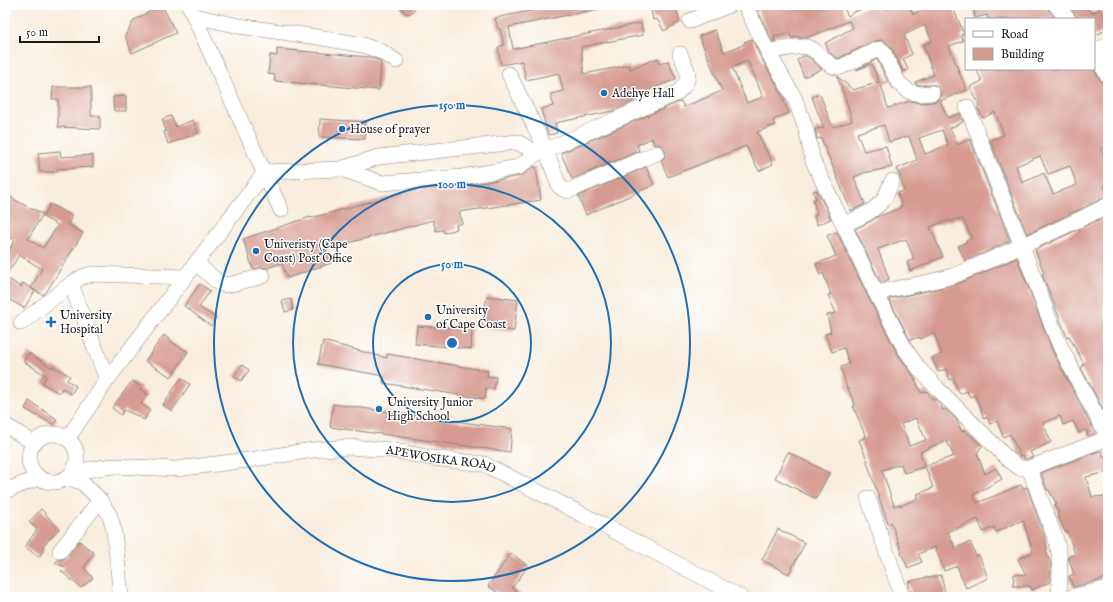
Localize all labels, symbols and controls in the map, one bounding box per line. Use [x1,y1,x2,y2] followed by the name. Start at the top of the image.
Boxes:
[20,18,99,44] scale bar
[965,18,1095,70] legend
[26,25,48,40] text: 50 m
[1001,27,1029,42] text: Road
[1001,47,1045,62] text: Building
[611,86,675,101] place label: Adehye Hall
[599,88,609,98] marker: Adehye Hall
[439,98,466,113] text: 150 m
[350,122,431,138] place label: House of prayer
[337,124,347,134] marker: House of prayer
[438,177,467,192] text: 100 m
[264,237,353,266] place label: Univeristy (Cape Coast) Post Office
[251,246,261,256] marker: Univeristy (Cape Coast) Post Office
[441,257,464,272] text: 50 m
[436,303,506,333] place label: University of Cape Coast
[60,308,112,338] place label: University Hospital
[423,312,433,322] marker: University of Cape Coast
[45,316,57,328] marker: University Hospital
[445,336,459,350] centre of rings
[387,395,473,424] place label: University Junior High School
[374,404,384,414] marker: University Junior High School
[385,443,499,477] street label: APEWOSIKA ROAD

